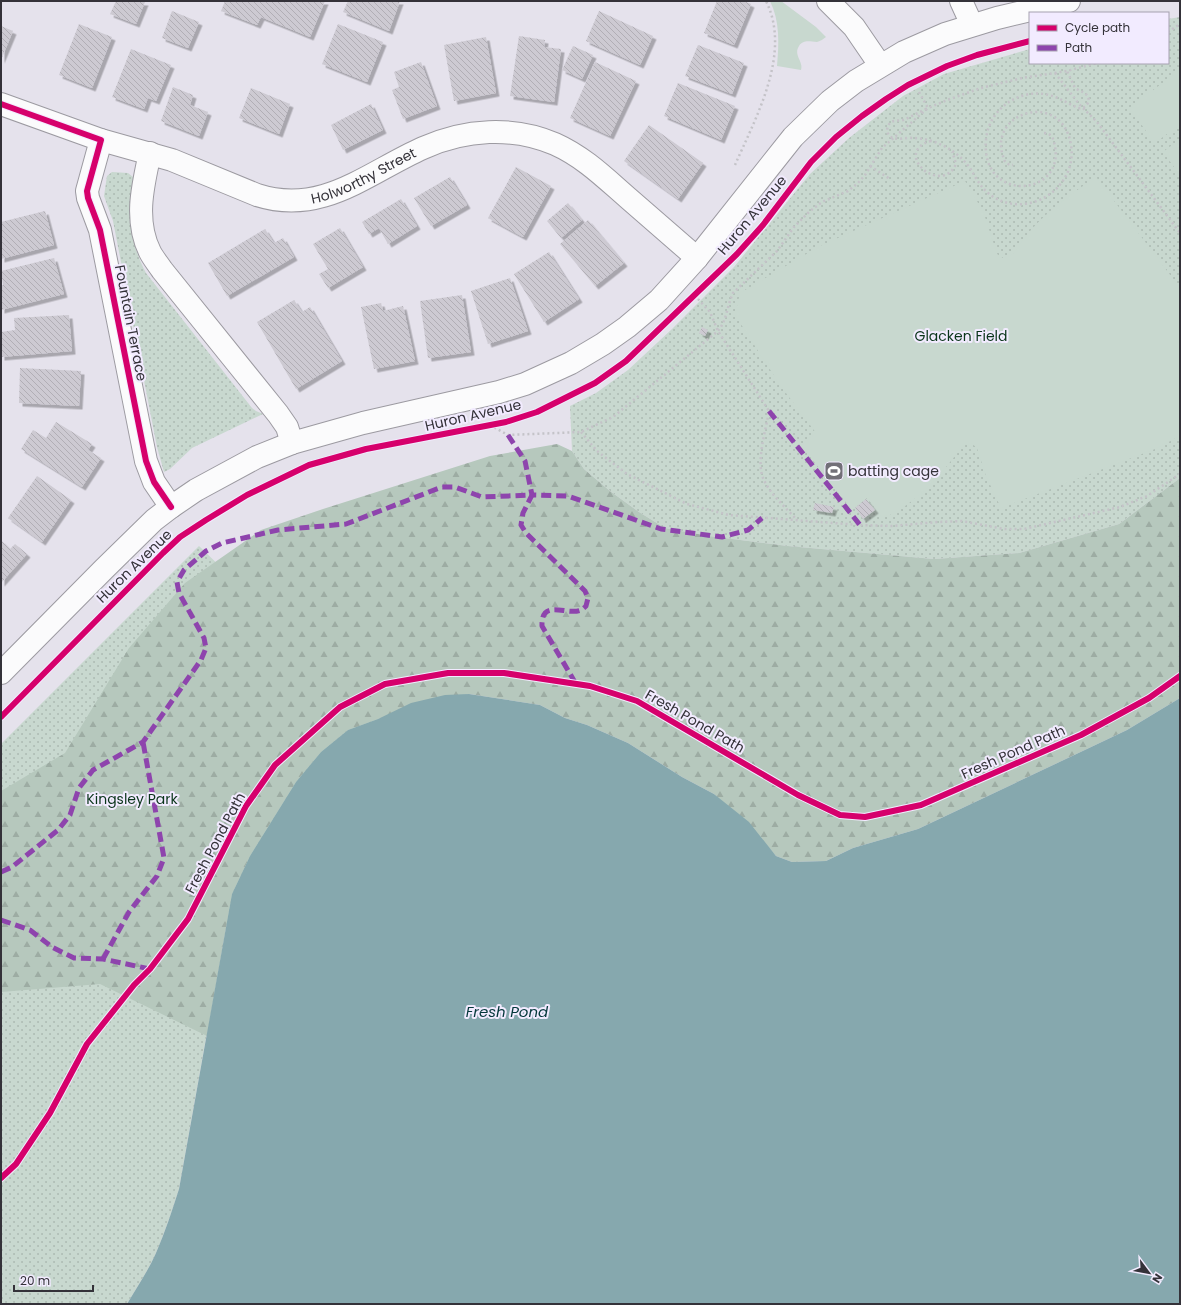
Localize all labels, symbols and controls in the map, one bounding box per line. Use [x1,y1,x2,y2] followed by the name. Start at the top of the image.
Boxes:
[1029,12,1169,64] legend
[1065,19,1130,36] text: Cycle path
[1065,39,1092,56] text: Path
[309,143,419,209] street label: Holworthy Street
[713,171,791,259] street label: Huron Avenue
[110,263,152,383] street label: Fountain Terrace
[915,326,1007,346] park label: Glacken Field
[423,394,523,436] street label: Huron Avenue
[823,460,845,482] sports icon: batting cage
[848,461,939,481] place label: batting cage
[92,525,176,607] street label: Huron Avenue
[642,684,748,758] street label: Fresh Pond Path
[958,720,1068,784] street label: Fresh Pond Path
[86,789,178,809] park label: Kingsley Park
[180,789,250,897] street label: Fresh Pond Path
[466,1001,549,1022] water label: Fresh Pond
[1129,1253,1169,1293] north arrow
[14,1267,93,1293] scale bar
[1149,1271,1166,1286] text: N
[20,1272,50,1289] text: 20 m

